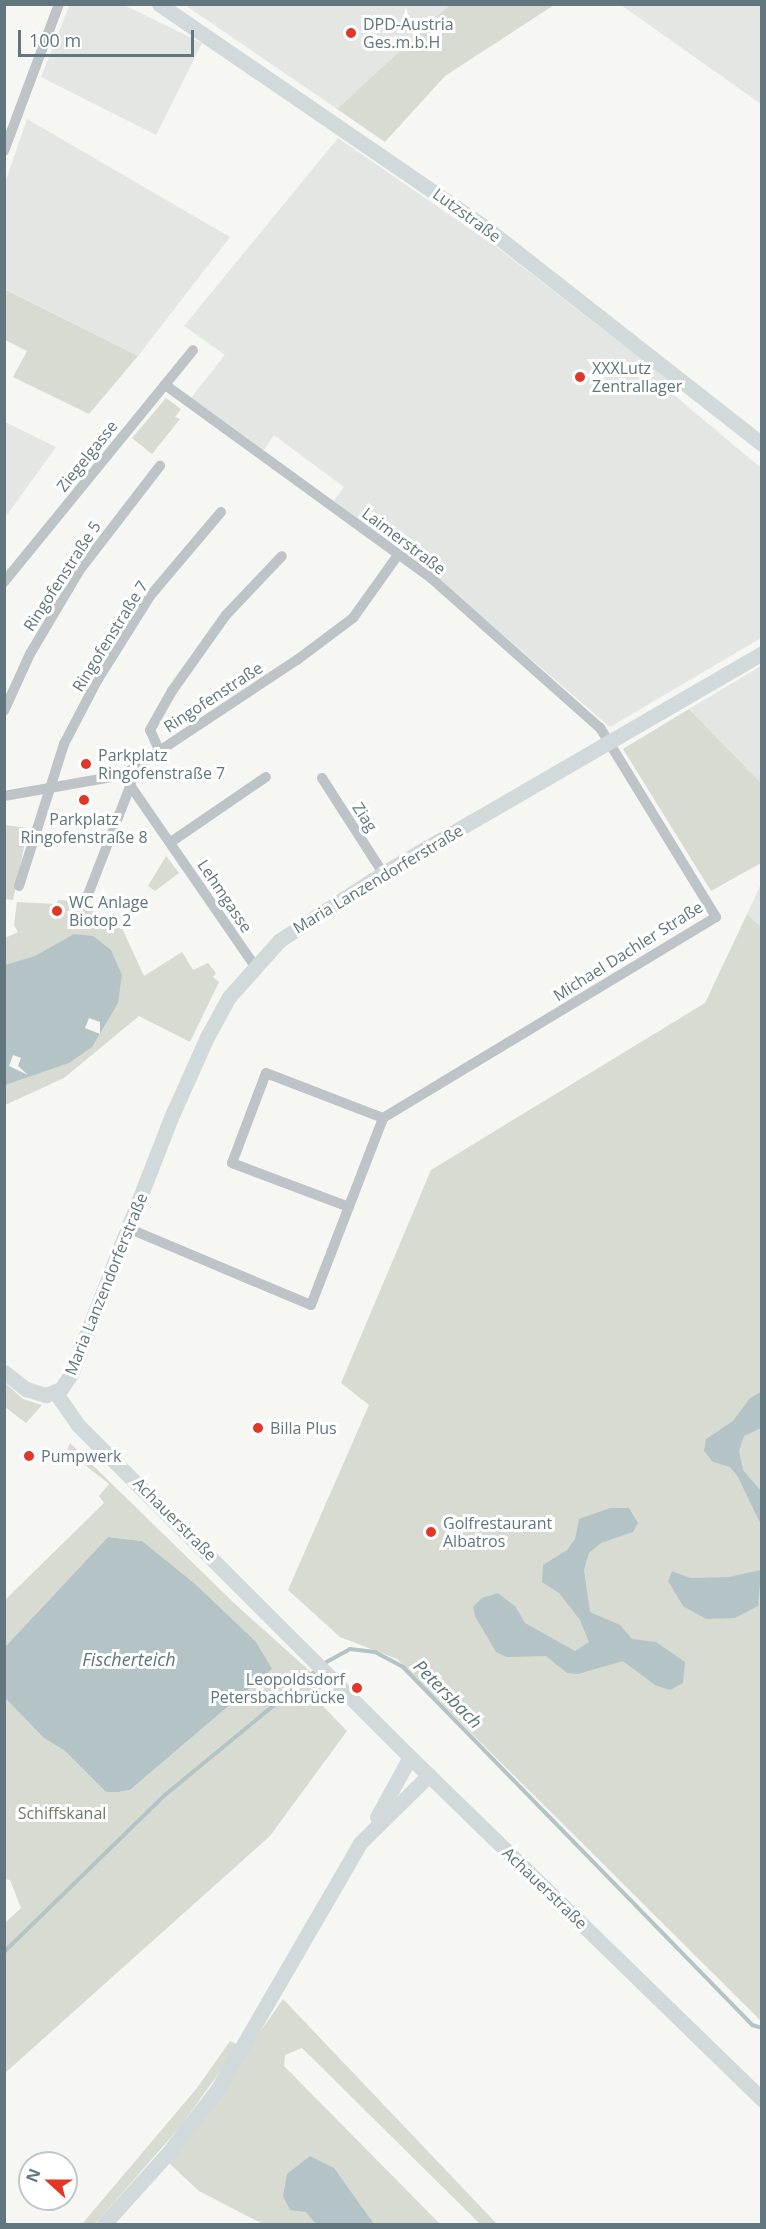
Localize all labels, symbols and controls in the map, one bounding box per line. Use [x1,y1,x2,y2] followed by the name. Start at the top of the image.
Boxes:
[363,14,454,52] place label: DPD-Austria Ges.m.b.H
[21,18,196,56] scale bar
[344,26,358,40] marker: DPD-Austria Ges.m.b.H
[29,28,81,52] text: 100 m
[429,184,505,246] street label: Lutzstraße
[592,358,682,396] place label: XXXLutz Zentrallager
[573,370,587,384] marker: XXXLutz Zentrallager
[53,417,121,495] street label: Ziegelgasse
[359,503,449,579] street label: Laimerstraße
[19,517,105,635] street label: Ringofenstraße 5
[68,577,152,695] street label: Ringofenstraße 7
[160,658,266,736] street label: Ringofenstraße
[98,745,225,783] place label: Parkplatz Ringofenstraße 7
[79,757,93,771] marker: Parkplatz Ringofenstraße 7
[77,793,91,807] marker: Parkplatz Ringofenstraße 8
[349,799,381,835] street label: Ziag
[20,809,148,847] place label: Parkplatz Ringofenstraße 8
[290,821,466,937] street label: Maria Lanzendorferstraße
[194,856,256,936] street label: Lehmgasse
[69,892,149,930] place label: WC Anlage Biotop 2
[550,897,706,1005] street label: Michael Dachler Straße
[50,904,64,918] marker: WC Anlage Biotop 2
[61,1190,151,1378] street label: Maria Lanzendorferstraße
[270,1418,337,1438] place label: Billa Plus
[251,1421,265,1435] marker: Billa Plus
[41,1446,121,1466] place label: Pumpwerk
[22,1449,36,1463] marker: Pumpwerk
[129,1473,221,1565] street label: Achauerstraße
[443,1513,552,1551] place label: Golfrestaurant Albatros
[424,1525,438,1539] marker: Golfrestaurant Albatros
[82,1648,176,1670] water label: Fischerteich
[409,1655,487,1733] water label: Petersbach
[210,1669,345,1707] place label: Leopoldsdorf Petersbachbrücke
[350,1681,364,1695] marker: Leopoldsdorf Petersbachbrücke
[18,1803,106,1823] park label: Schiffskanal
[499,1843,591,1933] street label: Achauerstraße
[18,2151,78,2211] north arrow
[20,2165,46,2185] text: N

